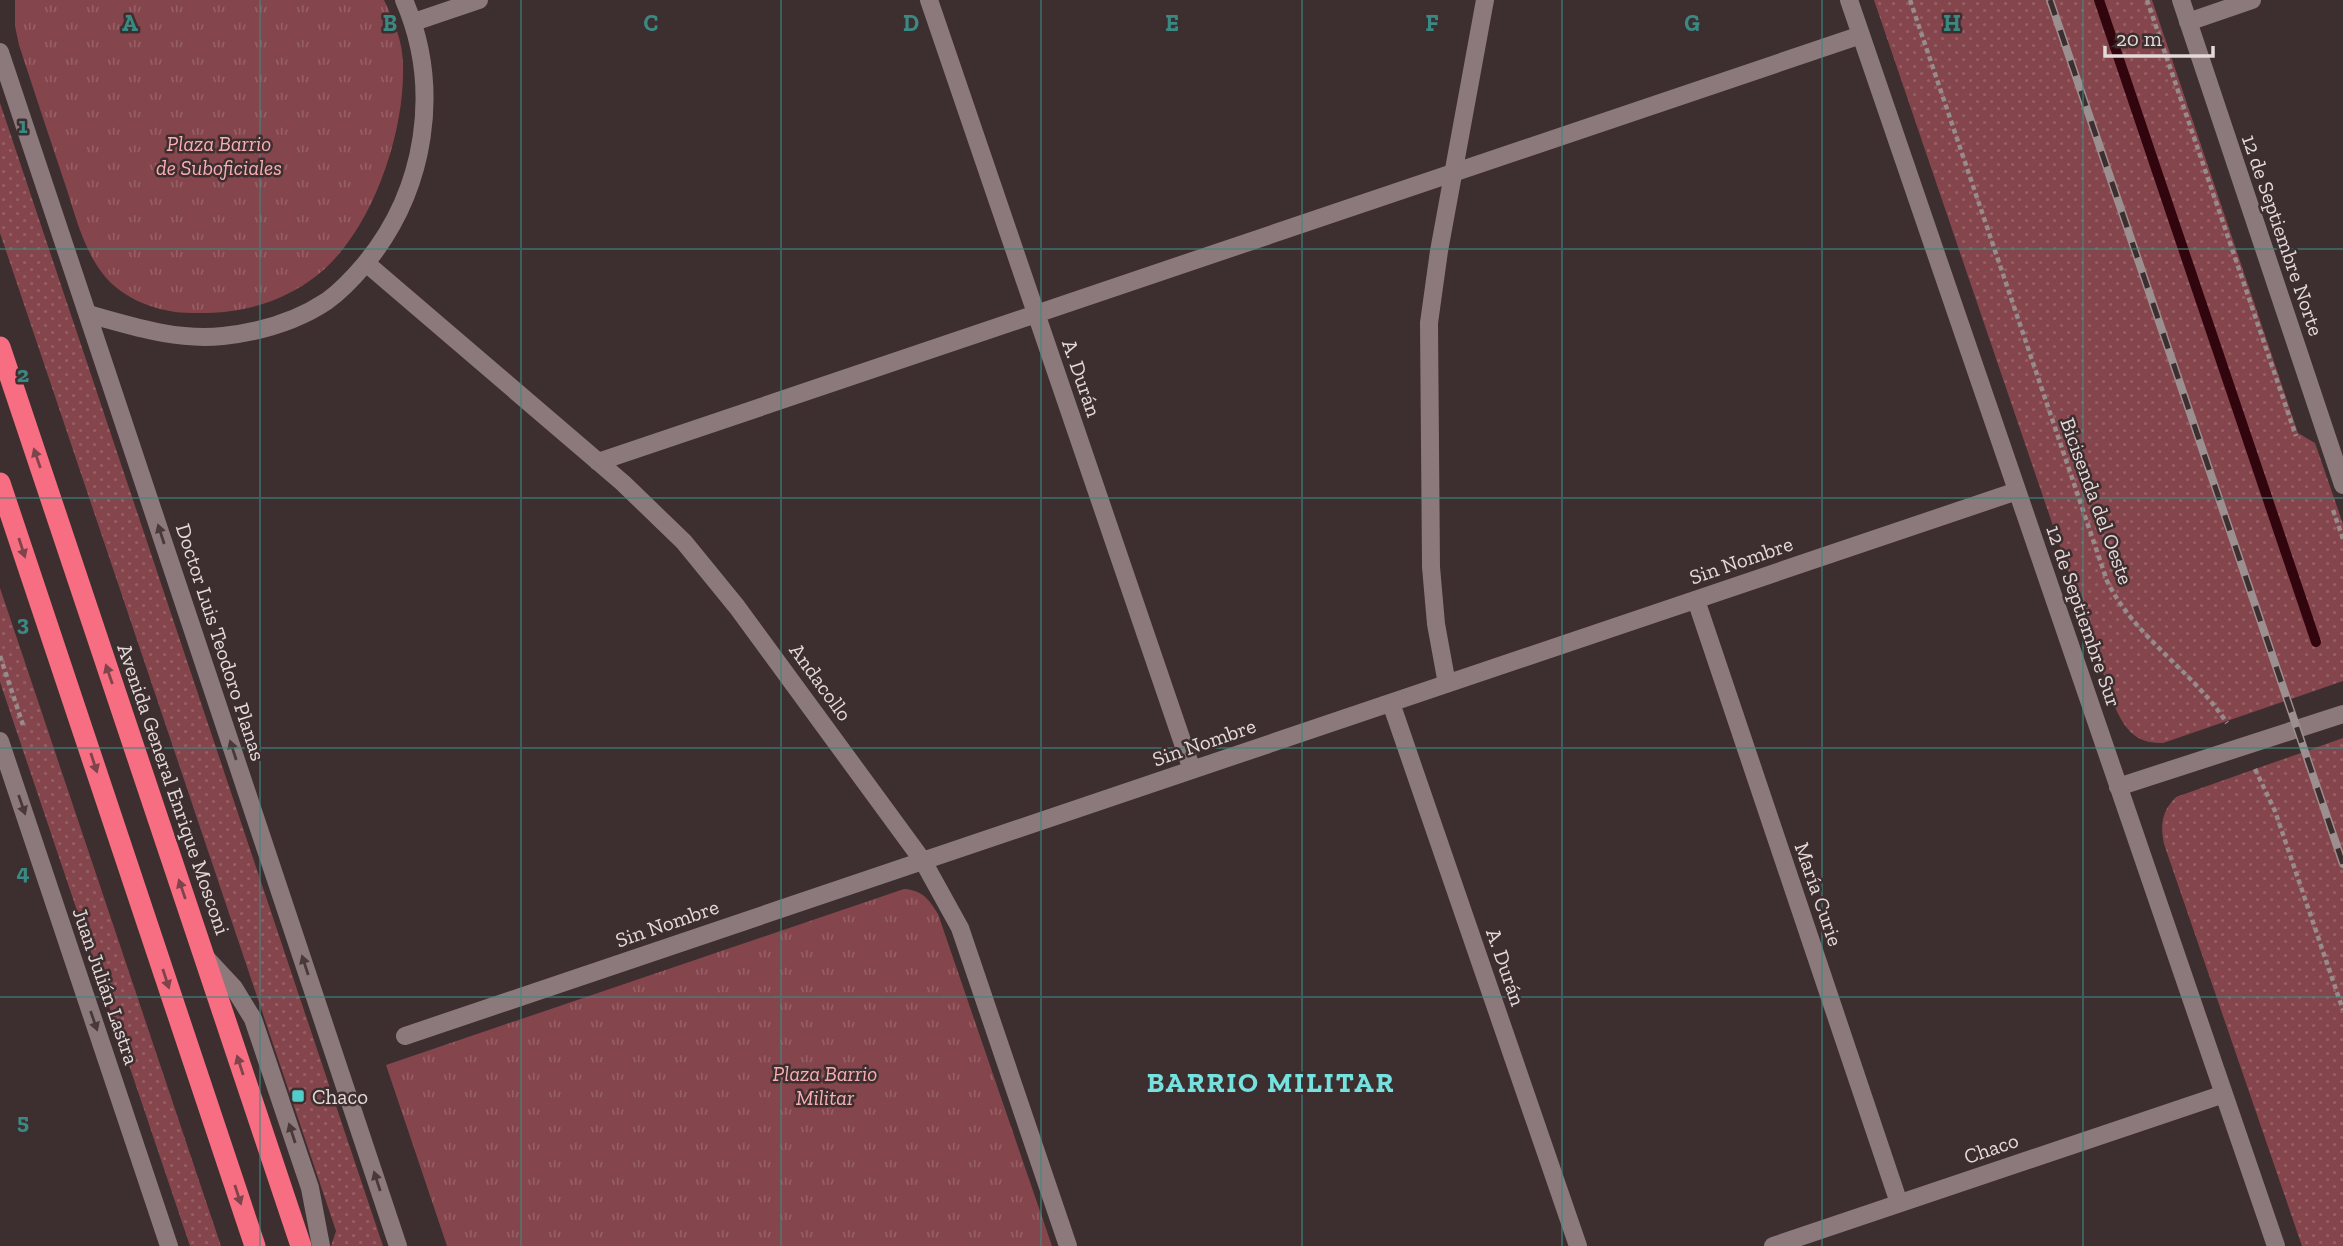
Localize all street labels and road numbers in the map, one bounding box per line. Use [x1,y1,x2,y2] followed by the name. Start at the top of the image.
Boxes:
[2237,131,2329,339] street label: 12 de Septiembre Norte
[1057,336,1107,420] street label: A. Durán
[2055,414,2139,588] street label: Bicisenda del Oeste
[171,520,271,764] street label: Doctor Luis Teodoro Planas
[2041,522,2127,710] street label: 12 de Septiembre Sur
[1686,531,1796,589] street label: Sin Nombre
[785,638,857,726] street label: Andacollo
[112,640,236,938] street label: Avenida General Enrique Mosconi
[1149,713,1259,771] street label: Sin Nombre
[1790,839,1848,949] street label: María Curie
[612,894,722,952] street label: Sin Nombre
[67,904,145,1068] street label: Juan Julián Lastra
[1481,925,1531,1009] street label: A. Durán
[1960,1127,2022,1169] street label: Chaco

